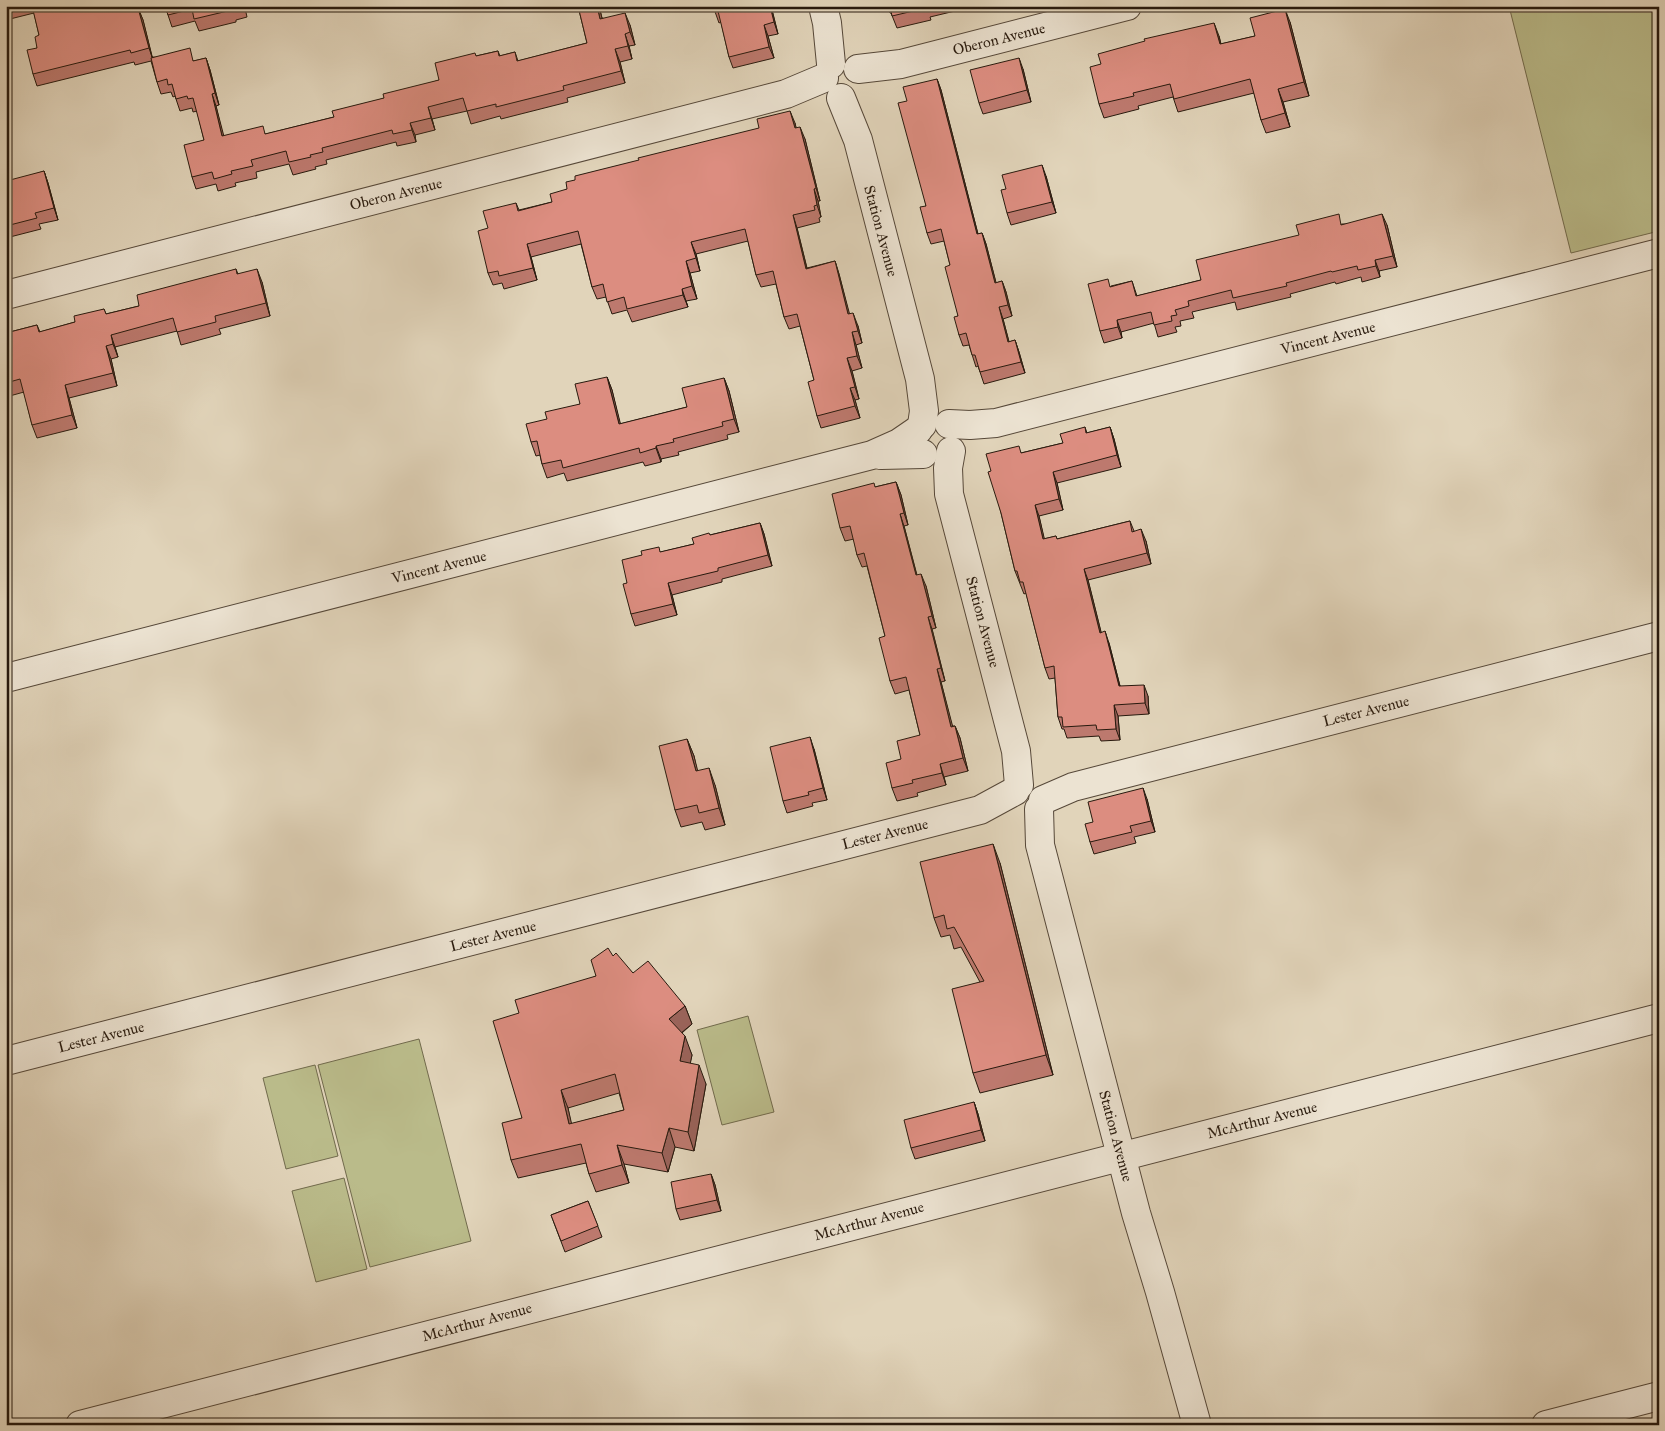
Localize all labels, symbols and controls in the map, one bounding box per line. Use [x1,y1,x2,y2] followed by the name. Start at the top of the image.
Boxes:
[951,19,1047,59] street label: Oberon Avenue
[348,174,444,214] street label: Oberon Avenue
[860,183,902,279] street label: Station Avenue
[1278,318,1377,359] street label: Vincent Avenue
[389,547,488,588] street label: Vincent Avenue
[962,574,1004,670] street label: Station Avenue
[1321,692,1411,730] street label: Lester Avenue
[840,815,930,853] street label: Lester Avenue
[448,917,538,955] street label: Lester Avenue
[56,1018,146,1056] street label: Lester Avenue
[1095,1088,1137,1184] street label: Station Avenue
[1205,1098,1319,1142] street label: McArthur Avenue
[812,1198,926,1244] street label: McArthur Avenue
[420,1299,534,1345] street label: McArthur Avenue

